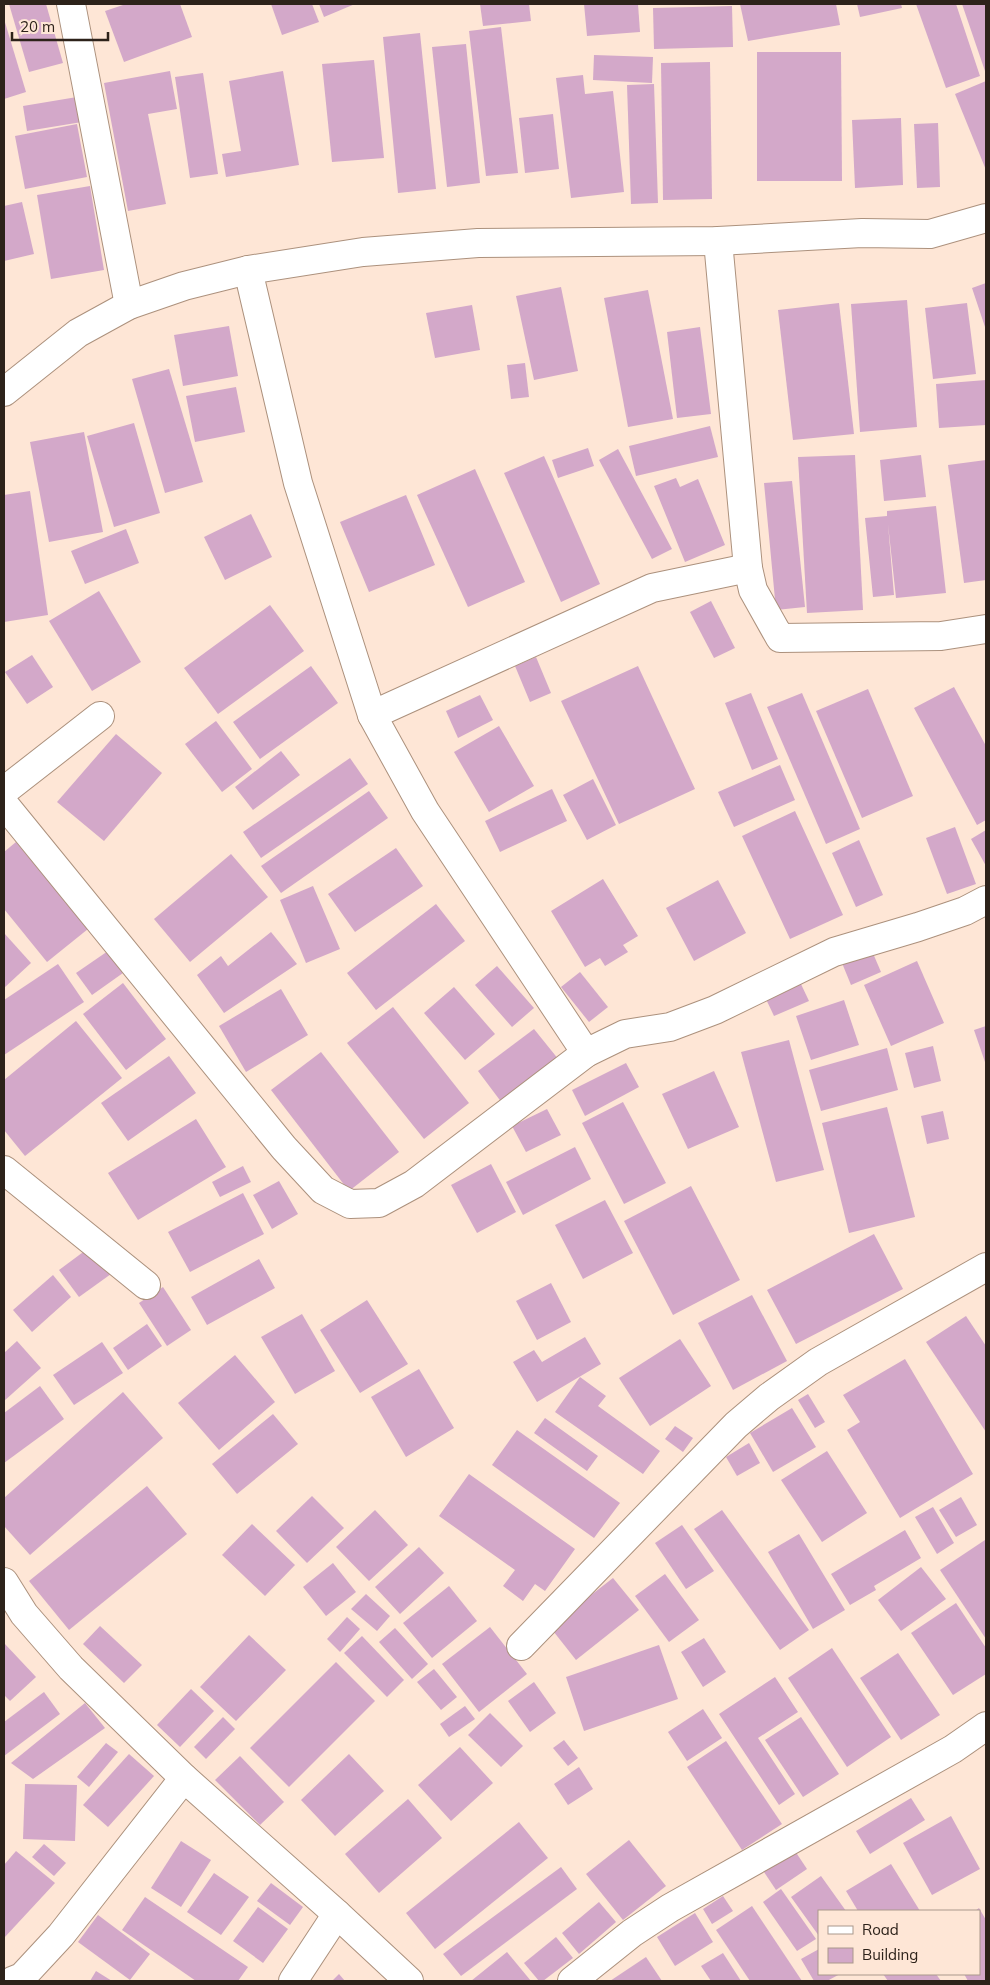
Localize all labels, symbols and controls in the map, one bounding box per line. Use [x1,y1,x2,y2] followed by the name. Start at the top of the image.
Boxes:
[12,10,109,42] scale bar
[20,17,55,36] text: 20 m
[818,1910,980,1975] legend
[862,1920,899,1939] text: Road
[862,1945,918,1964] text: Building

